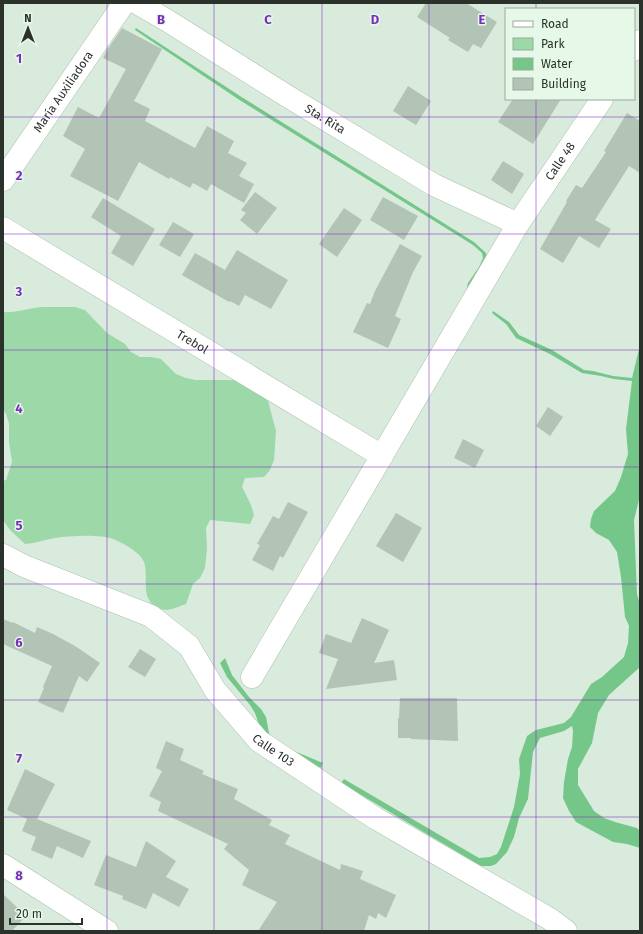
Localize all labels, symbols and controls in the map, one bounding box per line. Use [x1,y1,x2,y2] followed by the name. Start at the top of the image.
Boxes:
[8,8,48,48] north arrow
[505,8,635,100] legend
[24,12,32,25] text: N
[157,12,165,27] text: B
[264,12,272,27] text: C
[371,12,380,27] text: D
[479,12,486,27] text: E
[541,17,569,31] text: Road
[541,37,565,51] text: Park
[31,48,96,135] street label: María Auxiliadora
[16,51,22,66] text: 1
[541,57,573,71] text: Water
[541,77,587,91] text: Building
[302,101,348,137] street label: Sta. Rita
[542,139,578,183] street label: Calle 48
[16,168,23,183] text: 2
[15,284,23,299] text: 3
[174,327,211,357] street label: Trebol
[15,401,23,416] text: 4
[16,518,23,533] text: 5
[15,635,23,650] text: 6
[249,731,297,769] street label: Calle 103
[16,751,22,766] text: 7
[15,868,23,883] text: 8
[10,900,82,926] scale bar
[16,907,42,921] text: 20 m

